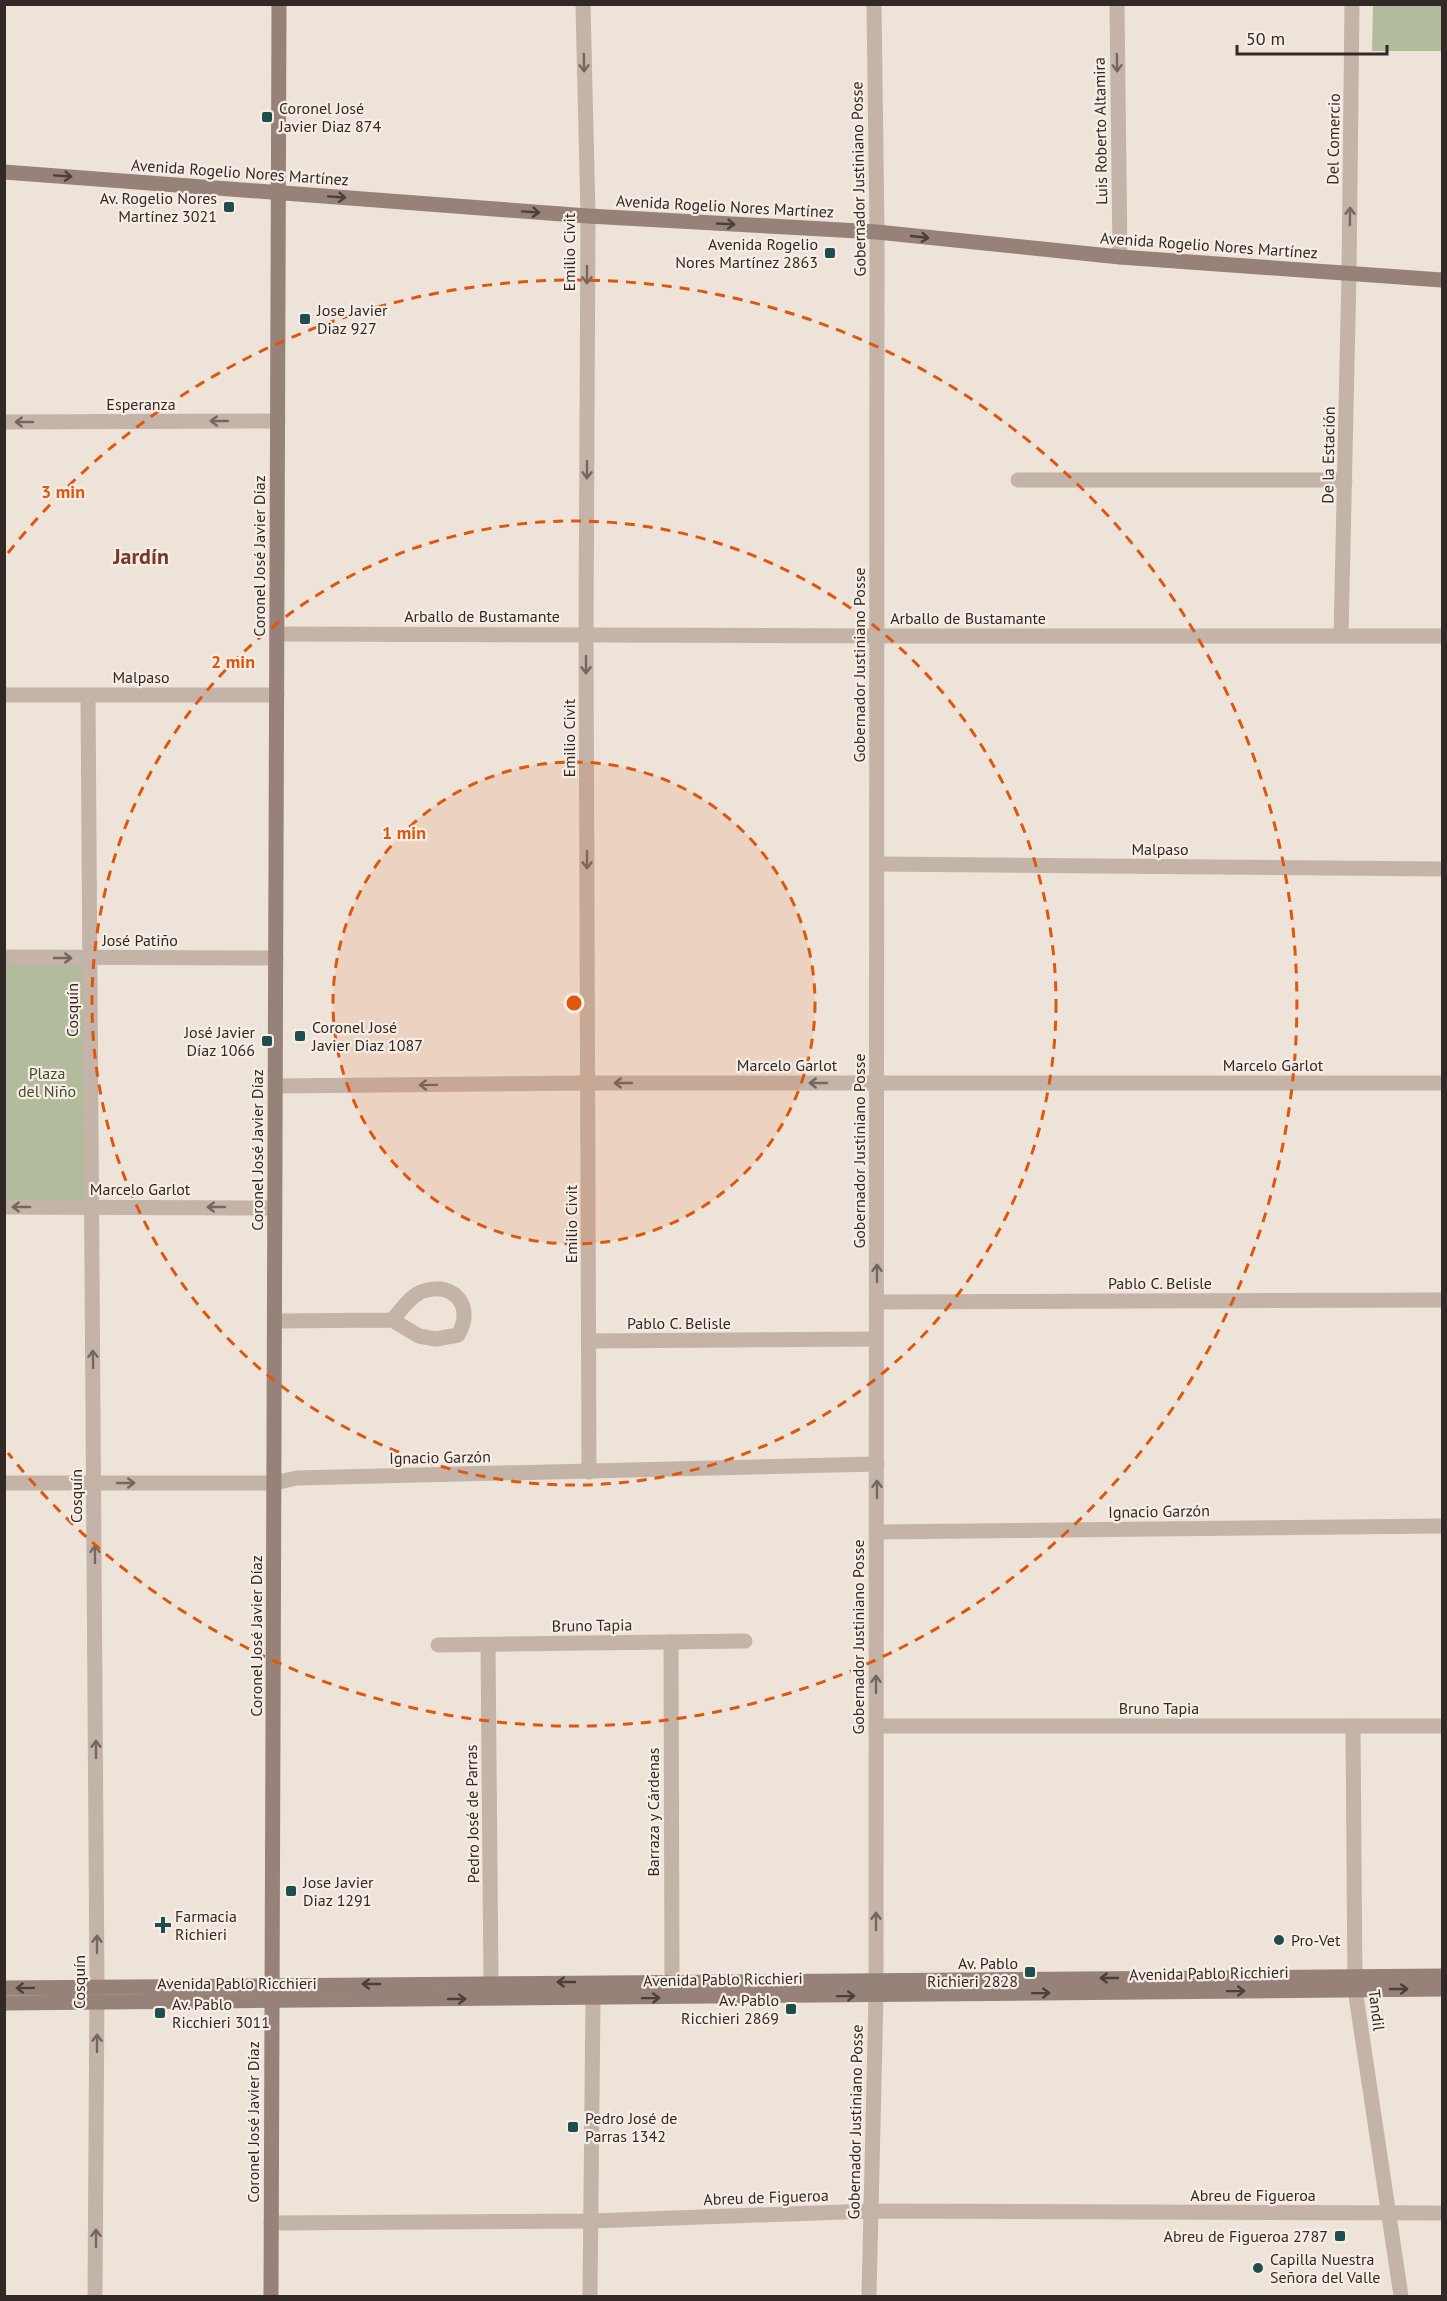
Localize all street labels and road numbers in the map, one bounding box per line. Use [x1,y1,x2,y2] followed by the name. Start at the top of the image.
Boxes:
[1089,57,1111,205] street label: Luis Roberto Altamira
[846,81,870,277] street label: Gobernador Justiniano Posse
[1322,93,1344,185] street label: Del Comercio
[130,154,350,190] street label: Avenida Rogelio Nores Martínez
[616,190,834,222] street label: Avenida Rogelio Nores Martínez
[559,212,579,291] street label: Emilio Civit
[1099,227,1319,263] street label: Avenida Rogelio Nores Martínez
[106,394,176,414] street label: Esperanza
[1317,406,1339,504] street label: De la Estación
[249,475,269,637] street label: Coronel José Javier Díaz
[849,567,869,763] street label: Gobernador Justiniano Posse
[404,606,560,626] street label: Arballo de Bustamante
[890,608,1046,628] street label: Arballo de Bustamante
[112,667,170,687] street label: Malpaso
[559,698,579,777] street label: Emilio Civit
[1131,839,1189,859] street label: Malpaso
[101,930,178,950] street label: José Patiño
[62,983,82,1037] street label: Cosquín
[849,1053,869,1249] street label: Gobernador Justiniano Posse
[737,1055,838,1075] street label: Marcelo Garlot
[1223,1055,1324,1075] street label: Marcelo Garlot
[247,1069,267,1231] street label: Coronel José Javier Díaz
[90,1179,191,1199] street label: Marcelo Garlot
[561,1184,581,1263] street label: Emilio Civit
[1108,1273,1212,1293] street label: Pablo C. Belisle
[627,1313,731,1333] street label: Pablo C. Belisle
[389,1446,491,1468] street label: Ignacio Garzón
[66,1469,86,1523] street label: Cosquín
[1108,1500,1210,1522] street label: Ignacio Garzón
[848,1539,868,1735] street label: Gobernador Justiniano Posse
[246,1555,266,1717] street label: Coronel José Javier Díaz
[552,1614,632,1636] street label: Bruno Tapia
[1119,1698,1199,1718] street label: Bruno Tapia
[461,1744,483,1883] street label: Pedro José de Parras
[643,1747,663,1877] street label: Barraza y Cárdenas
[69,1955,89,2009] street label: Cosquín
[1129,1962,1289,1984] street label: Avenida Pablo Ricchieri
[643,1968,803,1990] street label: Avenida Pablo Ricchieri
[157,1973,317,1993] street label: Avenida Pablo Ricchieri
[1365,1988,1389,2032] street label: Tandil
[843,2024,867,2220] street label: Gobernador Justiniano Posse
[243,2041,263,2203] street label: Coronel José Javier Díaz
[703,2185,829,2209] street label: Abreu de Figueroa
[1190,2185,1316,2205] street label: Abreu de Figueroa

